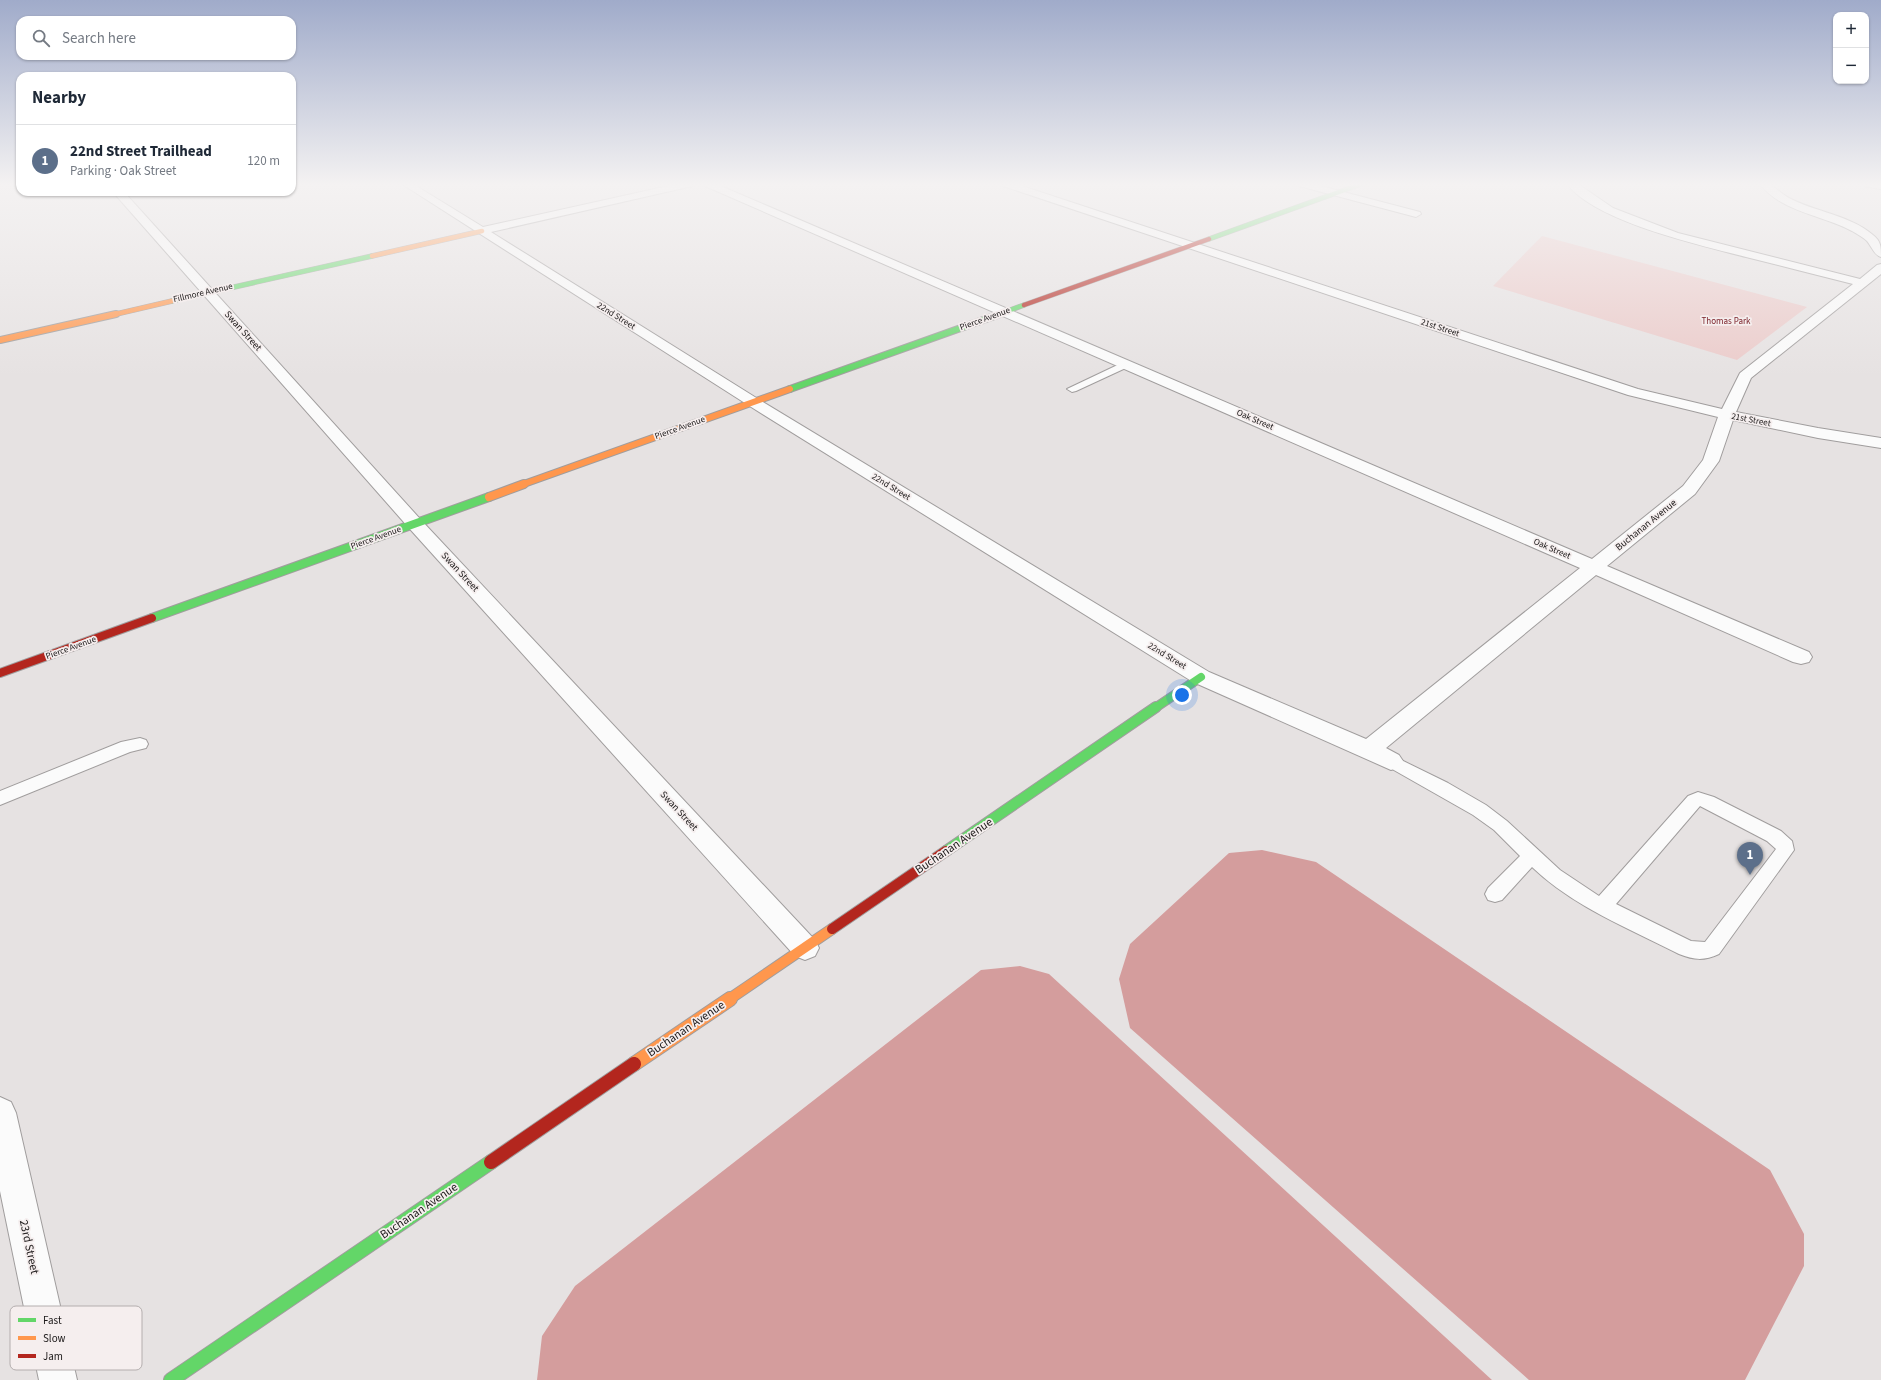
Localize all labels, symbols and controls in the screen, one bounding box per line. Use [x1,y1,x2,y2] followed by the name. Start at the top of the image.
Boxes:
[1833,12,1869,84] map controls
[1833,12,1869,48] button: +
[16,16,296,60] search box
[30,27,52,49] icon: search
[62,28,136,49] text: Search here
[1833,48,1869,84] button: −
[32,86,86,110] text: Nearby
[70,141,212,162] text: 22nd Street Trailhead
[42,152,48,170] text: 1
[247,152,280,170] text: 120 m
[70,162,176,180] text: Parking · Oak Street
[172,280,235,306] street label: Fillmore Avenue
[594,299,638,333] street label: 22nd Street
[958,304,1012,334] street label: Pierce Avenue
[221,308,265,355] street label: Swan Street
[1702,315,1751,328] park label: Thomas Park
[1419,316,1461,340] street label: 21st Street
[1234,406,1276,434] street label: Oak Street
[1730,410,1772,430] street label: 21st Street
[653,413,707,443] street label: Pierce Avenue
[869,470,913,504] street label: 22nd Street
[1612,496,1680,554] street label: Buchanan Avenue
[349,523,403,553] street label: Pierce Avenue
[1531,535,1573,563] street label: Oak Street
[438,549,483,596] street label: Swan Street
[44,633,98,663] street label: Pierce Avenue
[1145,639,1189,673] street label: 22nd Street
[1172,685,1192,705] your location
[657,788,702,835] street label: Swan Street
[912,814,996,878] street label: Buchanan Avenue
[1737,842,1763,875] pin: 1
[644,997,728,1061] street label: Buchanan Avenue
[377,1179,461,1243] street label: Buchanan Avenue
[15,1218,43,1276] street label: 23rd Street
[10,1306,142,1370] legend
[43,1313,62,1328] text: Fast
[43,1331,66,1346] text: Slow
[43,1349,63,1364] text: Jam

